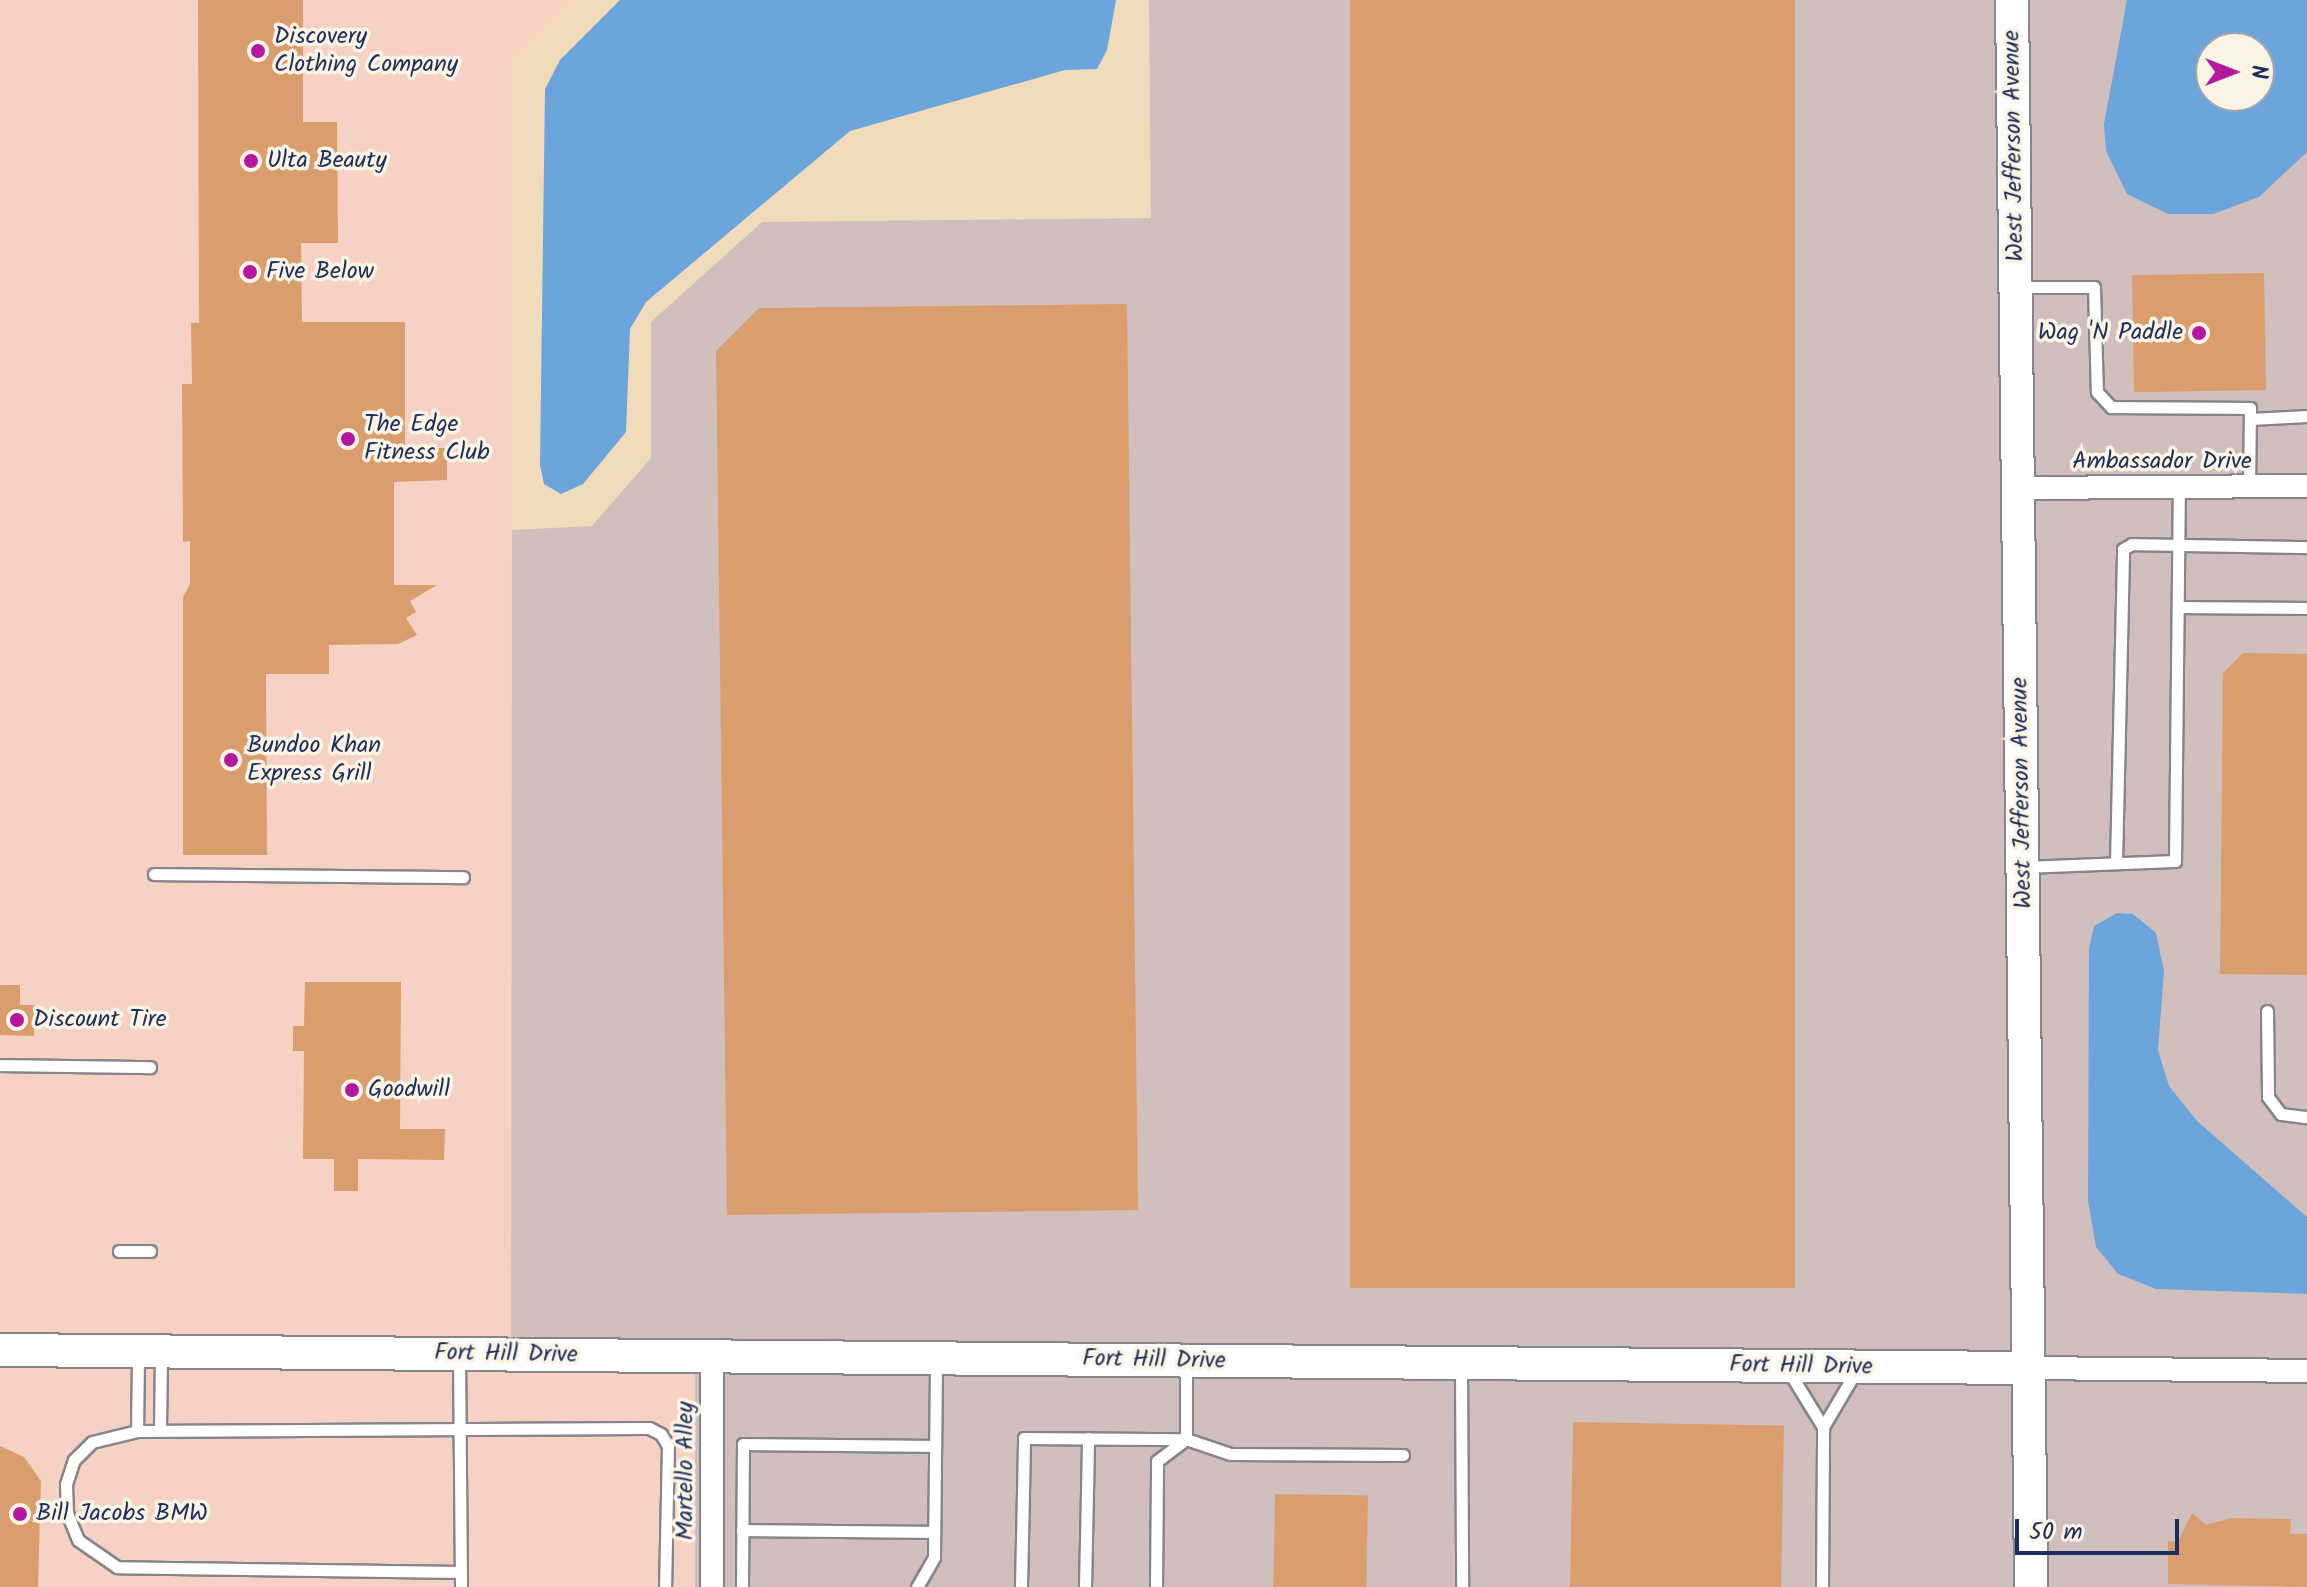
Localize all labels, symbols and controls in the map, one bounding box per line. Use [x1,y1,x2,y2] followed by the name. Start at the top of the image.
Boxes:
[274,23,458,79] place label: Discovery Clothing Company
[1998,30,2030,262] street label: West Jefferson Avenue
[2195,32,2275,112] north arrow
[249,42,267,60] marker: Discovery Clothing Company
[2240,65,2275,79] text: N
[267,147,387,175] place label: Ulta Beauty
[242,152,260,170] marker: Ulta Beauty
[266,258,374,286] place label: Five Below
[241,263,259,281] marker: Five Below
[2038,319,2183,347] place label: Wag 'N Paddle
[2190,324,2208,342] marker: Wag 'N Paddle
[364,411,490,467] place label: The Edge Fitness Club
[339,430,357,448] marker: The Edge Fitness Club
[2072,448,2252,476] street label: Ambassador Drive
[2006,677,2038,909] street label: West Jefferson Avenue
[247,732,381,788] place label: Bundoo Khan Express Grill
[222,751,240,769] marker: Bundoo Khan Express Grill
[33,1006,167,1034] place label: Discount Tire
[8,1011,26,1029] marker: Discount Tire
[368,1076,450,1104] place label: Goodwill
[343,1081,361,1099] marker: Goodwill
[434,1338,578,1370] street label: Fort Hill Drive
[1082,1344,1226,1376] street label: Fort Hill Drive
[1729,1350,1873,1382] street label: Fort Hill Drive
[672,1402,700,1540] street label: Martello Alley
[36,1500,208,1528] place label: Bill Jacobs BMW
[2019,1503,2183,1553] scale bar
[11,1505,29,1523] marker: Bill Jacobs BMW
[2029,1513,2083,1552] text: 50 m

